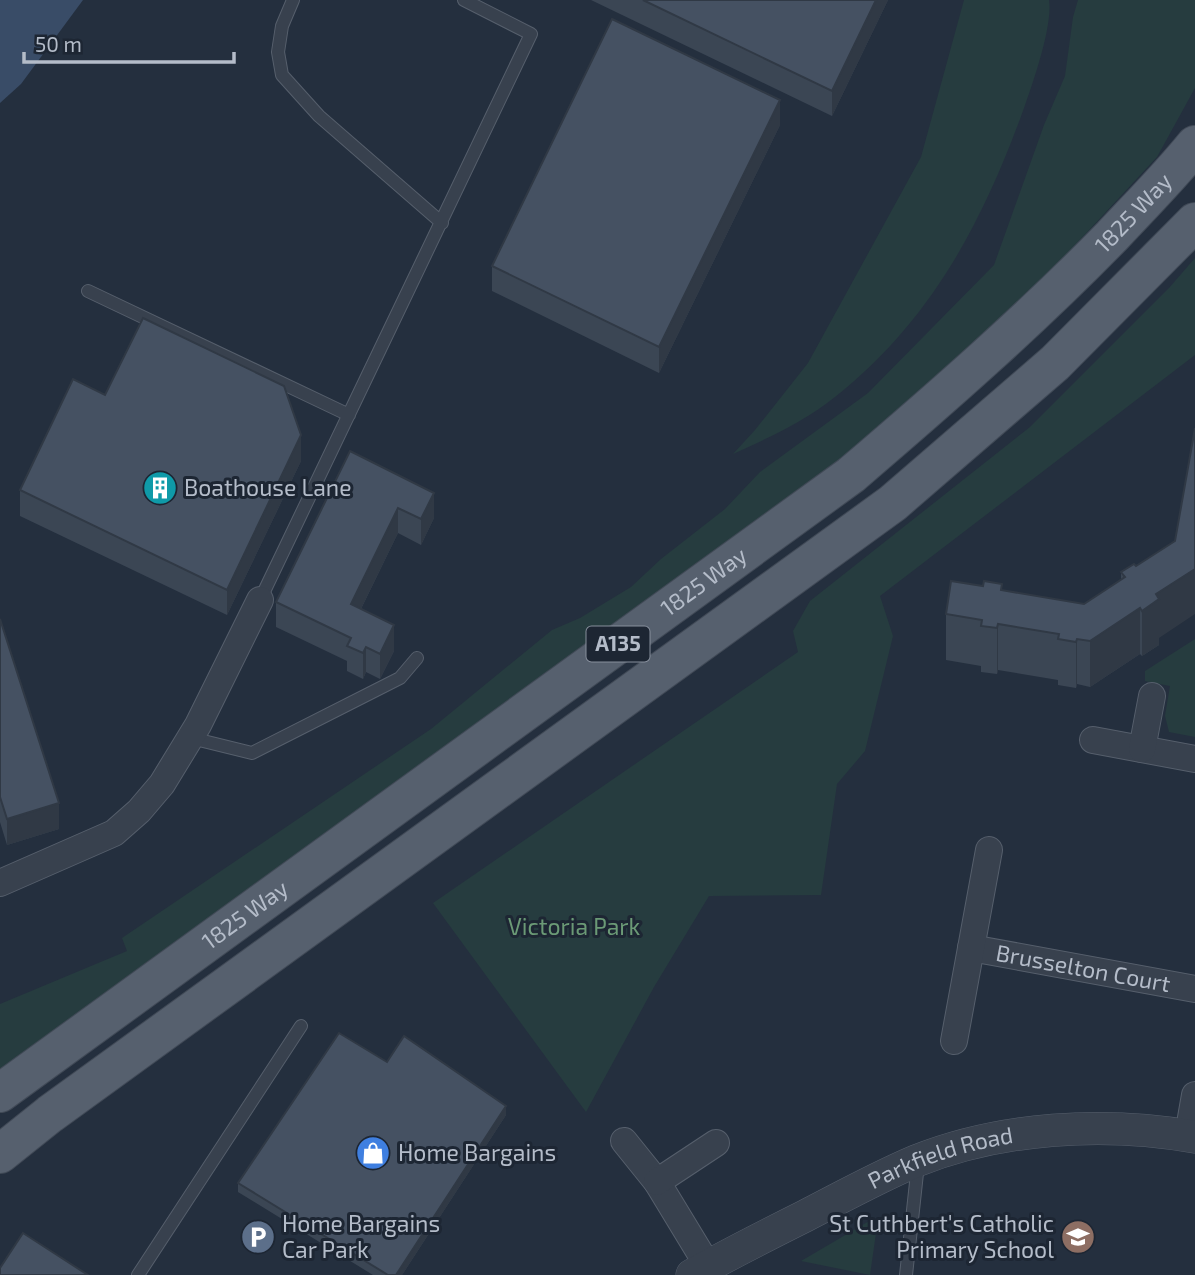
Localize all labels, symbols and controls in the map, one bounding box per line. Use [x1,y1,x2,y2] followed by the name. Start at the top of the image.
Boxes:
[24,21,234,65] scale bar
[35,31,82,56] text: 50 m
[1088,167,1177,258] street label: 1825 Way
[141,469,179,507] building icon: Boathouse Lane
[184,473,352,501] place label: Boathouse Lane
[655,540,752,622] street label: 1825 Way
[586,626,650,662] road number: A135
[196,874,293,955] street label: 1825 Way
[508,912,641,940] park label: Victoria Park
[994,938,1173,997] street label: Brusselton Court
[863,1120,1015,1194] street label: Parkfield Road
[354,1134,392,1172] shop icon: Home Bargains
[398,1138,556,1166] place label: Home Bargains
[282,1209,440,1263] place label: Home Bargains Car Park
[829,1209,1054,1263] place label: St Cuthbert's Catholic Primary School
[239,1218,277,1256] parking icon: Home Bargains Car Park
[1059,1218,1097,1256] school or university icon: St Cuthbert's Catholic Primary School

